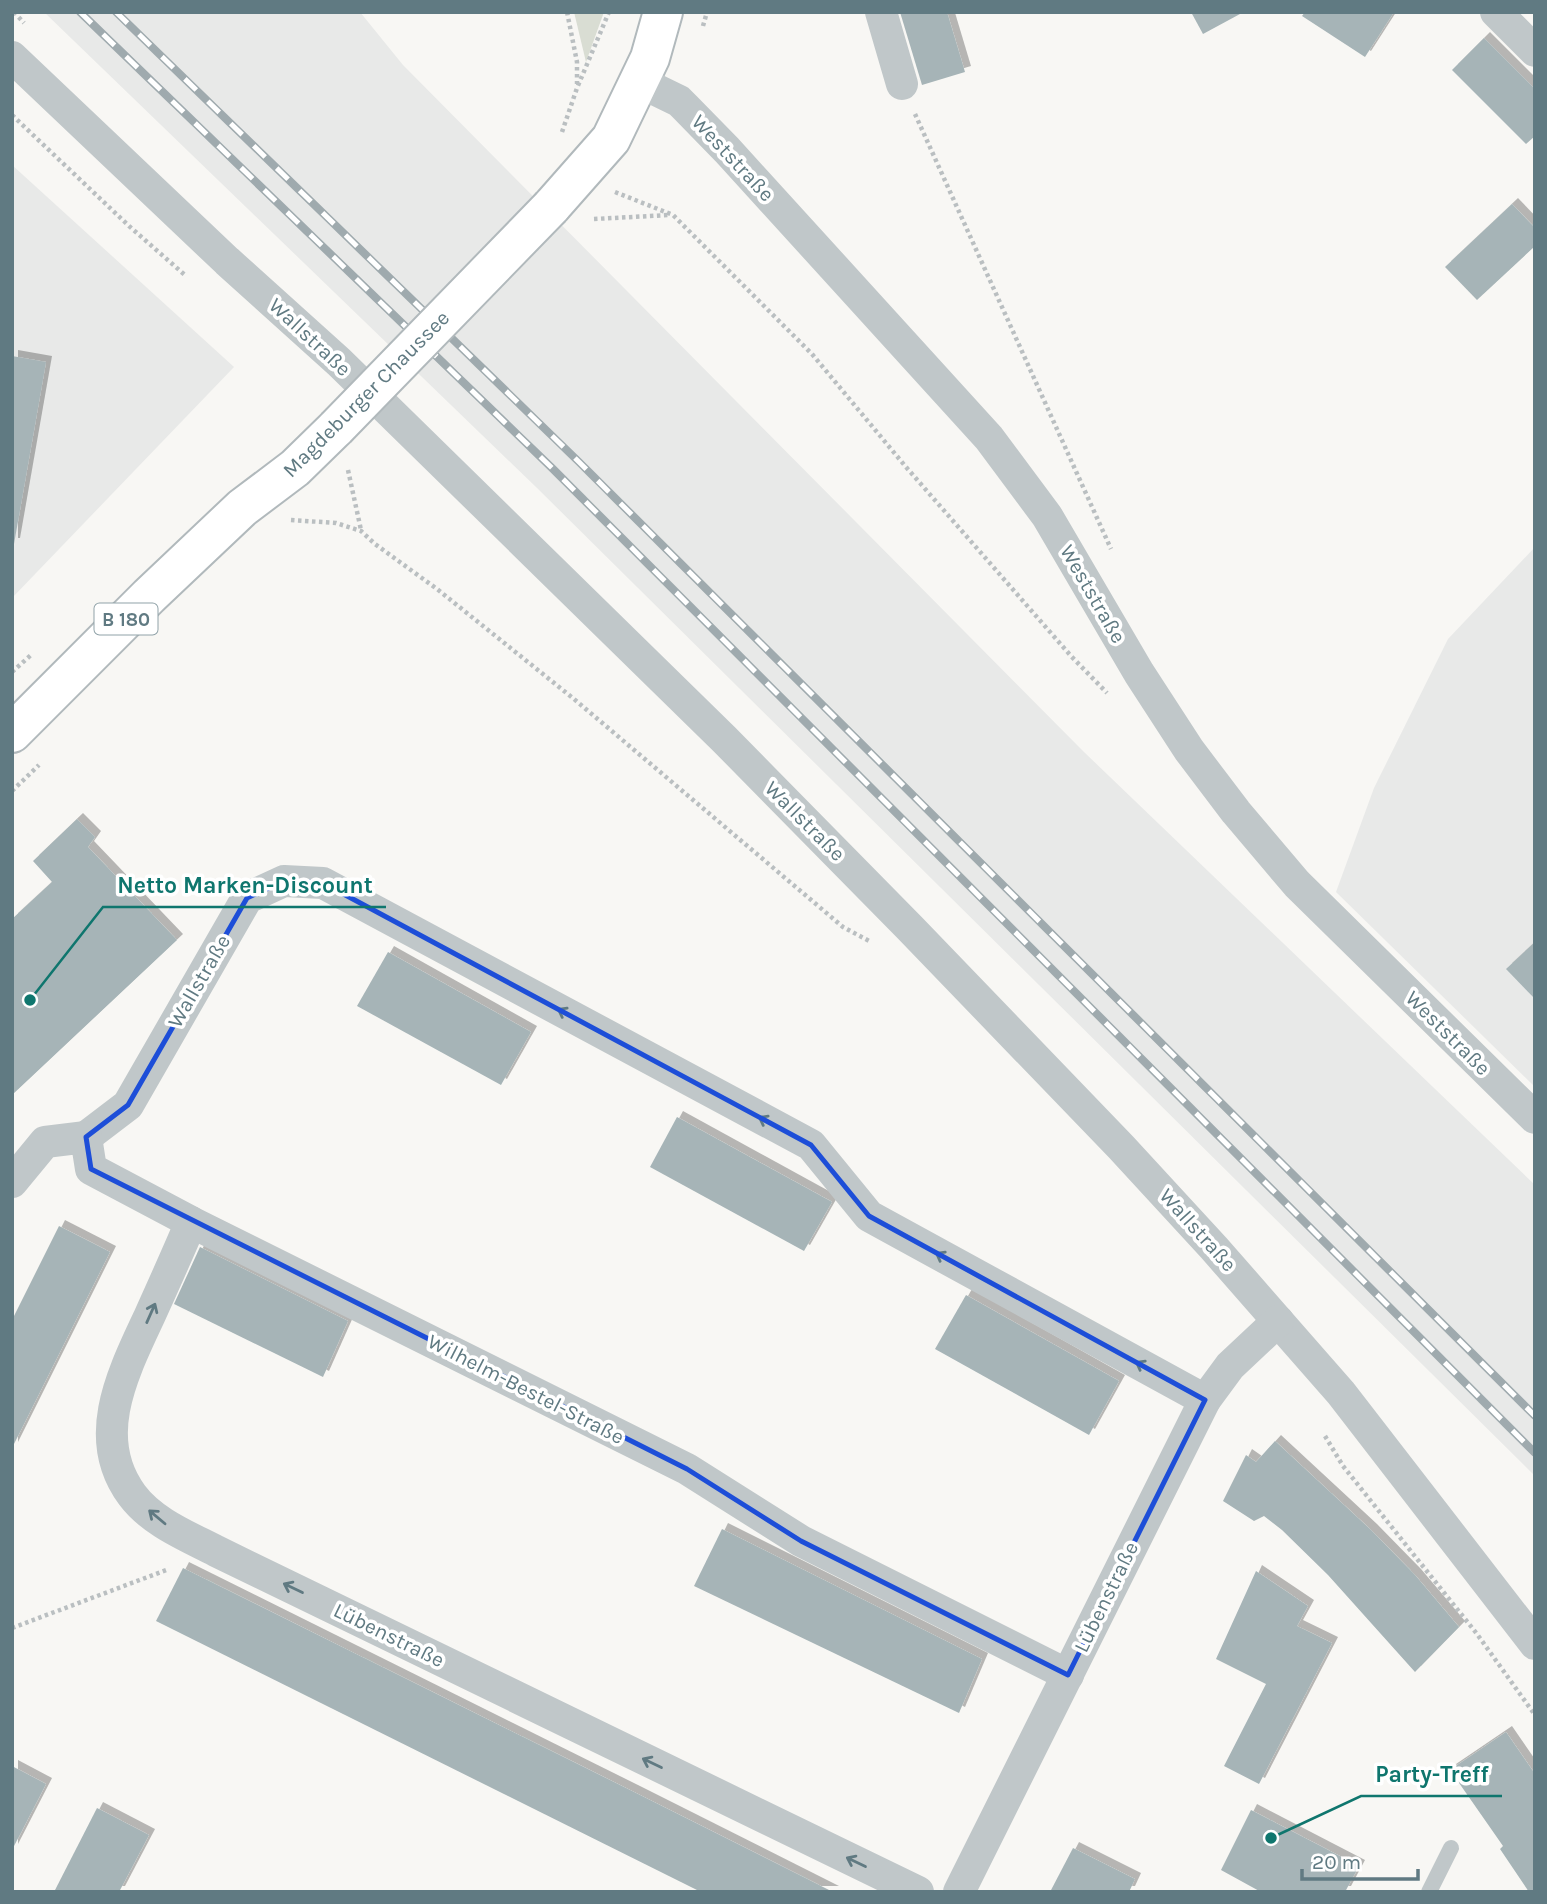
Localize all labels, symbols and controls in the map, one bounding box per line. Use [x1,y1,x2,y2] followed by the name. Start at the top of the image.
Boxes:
[687,110,779,206] street label: Weststraße
[264,293,356,381] street label: Wallstraße
[278,306,454,482] street label: Magdeburger Chaussee
[1055,541,1131,647] street label: Weststraße
[94,604,158,634] road number: B 180
[760,776,850,866] street label: Wallstraße
[103,863,386,907] callout: Netto Marken-Discount
[117,872,373,899] text: Netto Marken-Discount
[163,930,235,1032] street label: Wallstraße
[1401,986,1495,1080] street label: Weststraße
[558,1007,578,1021] one-way arrow
[758,1115,779,1128] one-way arrow
[1155,1184,1241,1276] street label: Wallstraße
[936,1251,956,1265] one-way arrow
[144,1303,158,1324] one-way arrow
[424,1329,628,1449] street label: Wilhelm-Bestel-Straße
[1135,1360,1156,1373] one-way arrow
[148,1509,166,1525] one-way arrow
[1069,1538,1143,1656] street label: Lübenstraße
[283,1581,304,1595] one-way arrow
[330,1598,448,1672] street label: Lübenstraße
[1361,1752,1502,1796] callout: Party-Treff
[642,1755,663,1769] one-way arrow
[1375,1761,1489,1788] text: Party-Treff
[1302,1838,1418,1882] scale bar
[1312,1850,1361,1874] text: 20 m
[846,1855,867,1868] one-way arrow

